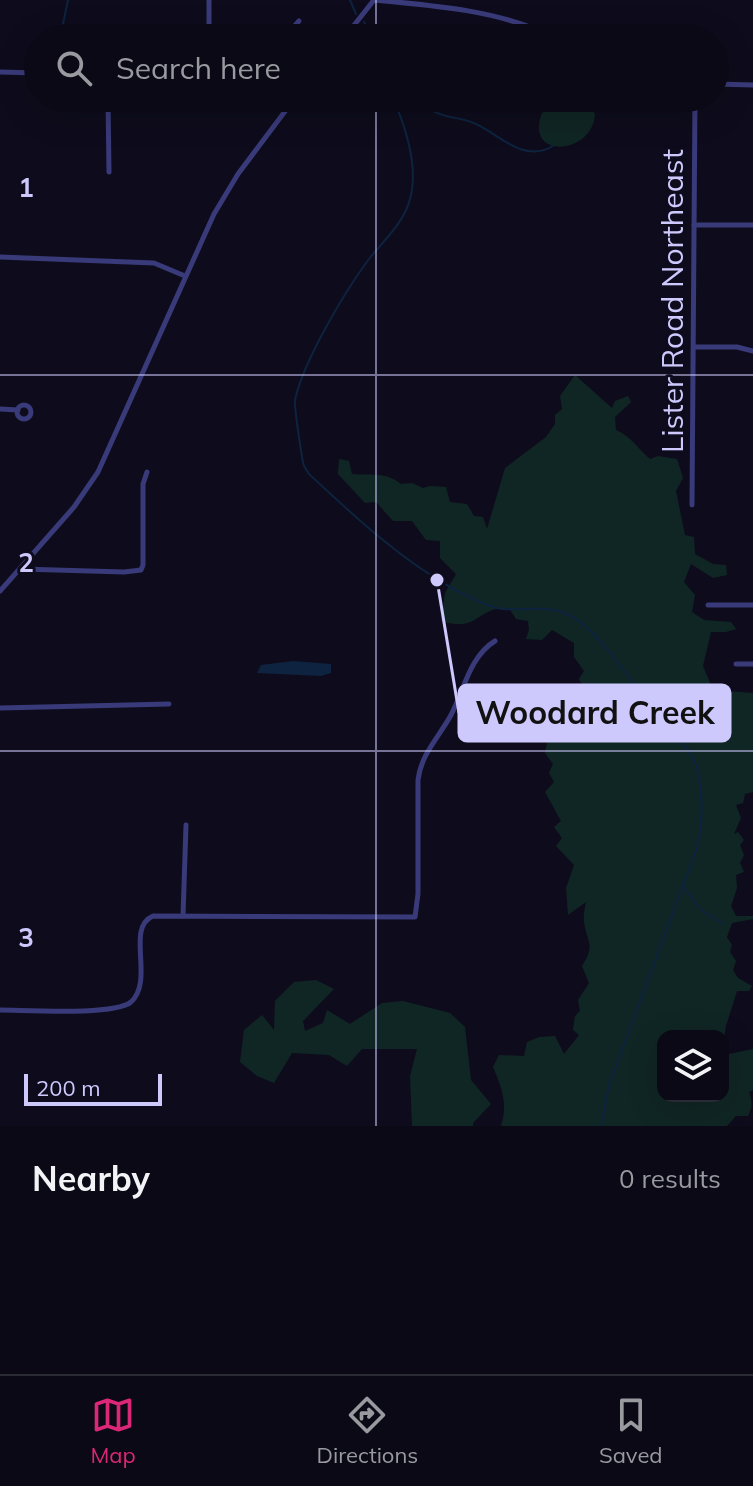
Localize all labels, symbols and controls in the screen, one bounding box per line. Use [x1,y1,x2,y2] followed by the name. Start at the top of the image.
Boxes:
[24,24,729,112] search box
[52,46,96,90] icon: search
[116,49,281,87] text: Search here
[653,149,691,453] street label: Lister Road Northeast
[18,171,34,204] text: 1
[18,546,34,579] text: 2
[459,685,730,741] callout: Woodard Creek
[475,692,716,732] text: Woodard Creek
[18,921,34,954] text: 3
[657,1030,729,1102] map controls
[657,1030,729,1102] button: layers
[24,1070,162,1106] scale bar
[36,1074,101,1102] text: 200 m
[32,1157,150,1200] text: Nearby
[619,1162,721,1195] text: 0 results
[90,1393,136,1469] tab: Map
[317,1393,418,1469] tab: Directions
[599,1393,663,1469] tab: Saved

